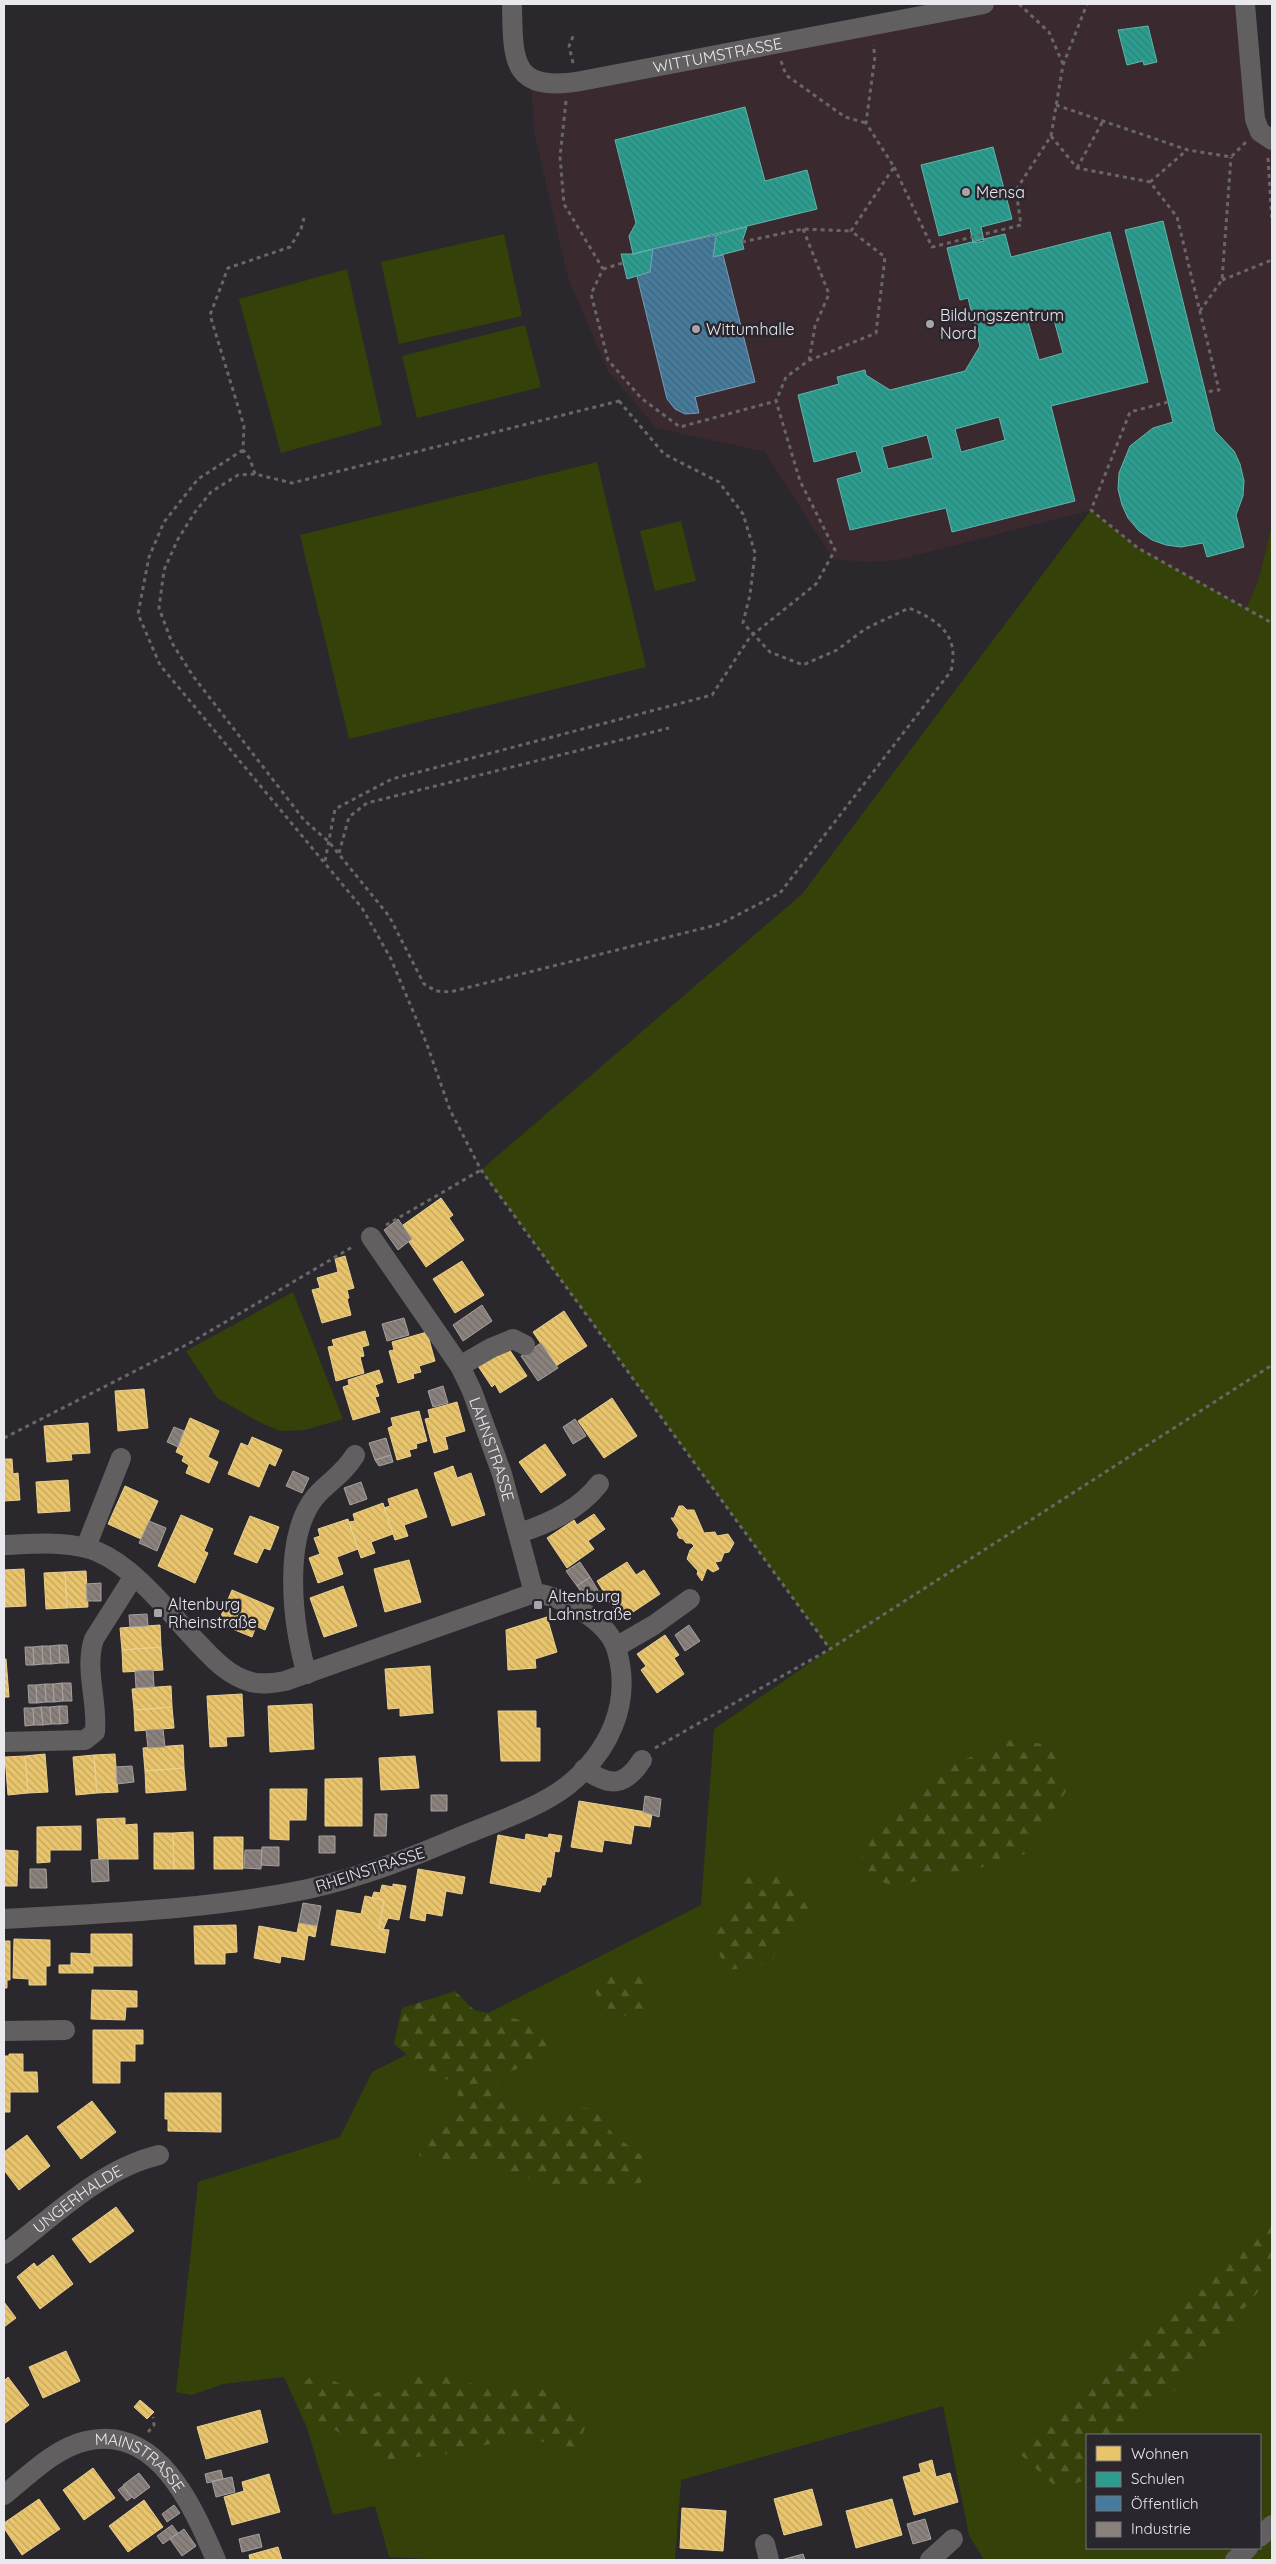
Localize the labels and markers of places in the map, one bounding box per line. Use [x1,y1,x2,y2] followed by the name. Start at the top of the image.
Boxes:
[976,182,1025,202] place label: Mensa
[960,186,972,198] marker: Mensa
[940,305,1064,343] place label: Bildungszentrum Nord
[924,318,936,330] marker: Bildungszentrum Nord
[706,319,794,339] place label: Wittumhalle
[690,323,702,335] marker: Wittumhalle
[548,1586,632,1624] place label: Altenburg Lahnstraße
[168,1594,257,1632] place label: Altenburg Rheinstraße
[532,1599,544,1611] marker: Altenburg Lahnstraße
[152,1607,164,1619] marker: Altenburg Rheinstraße

